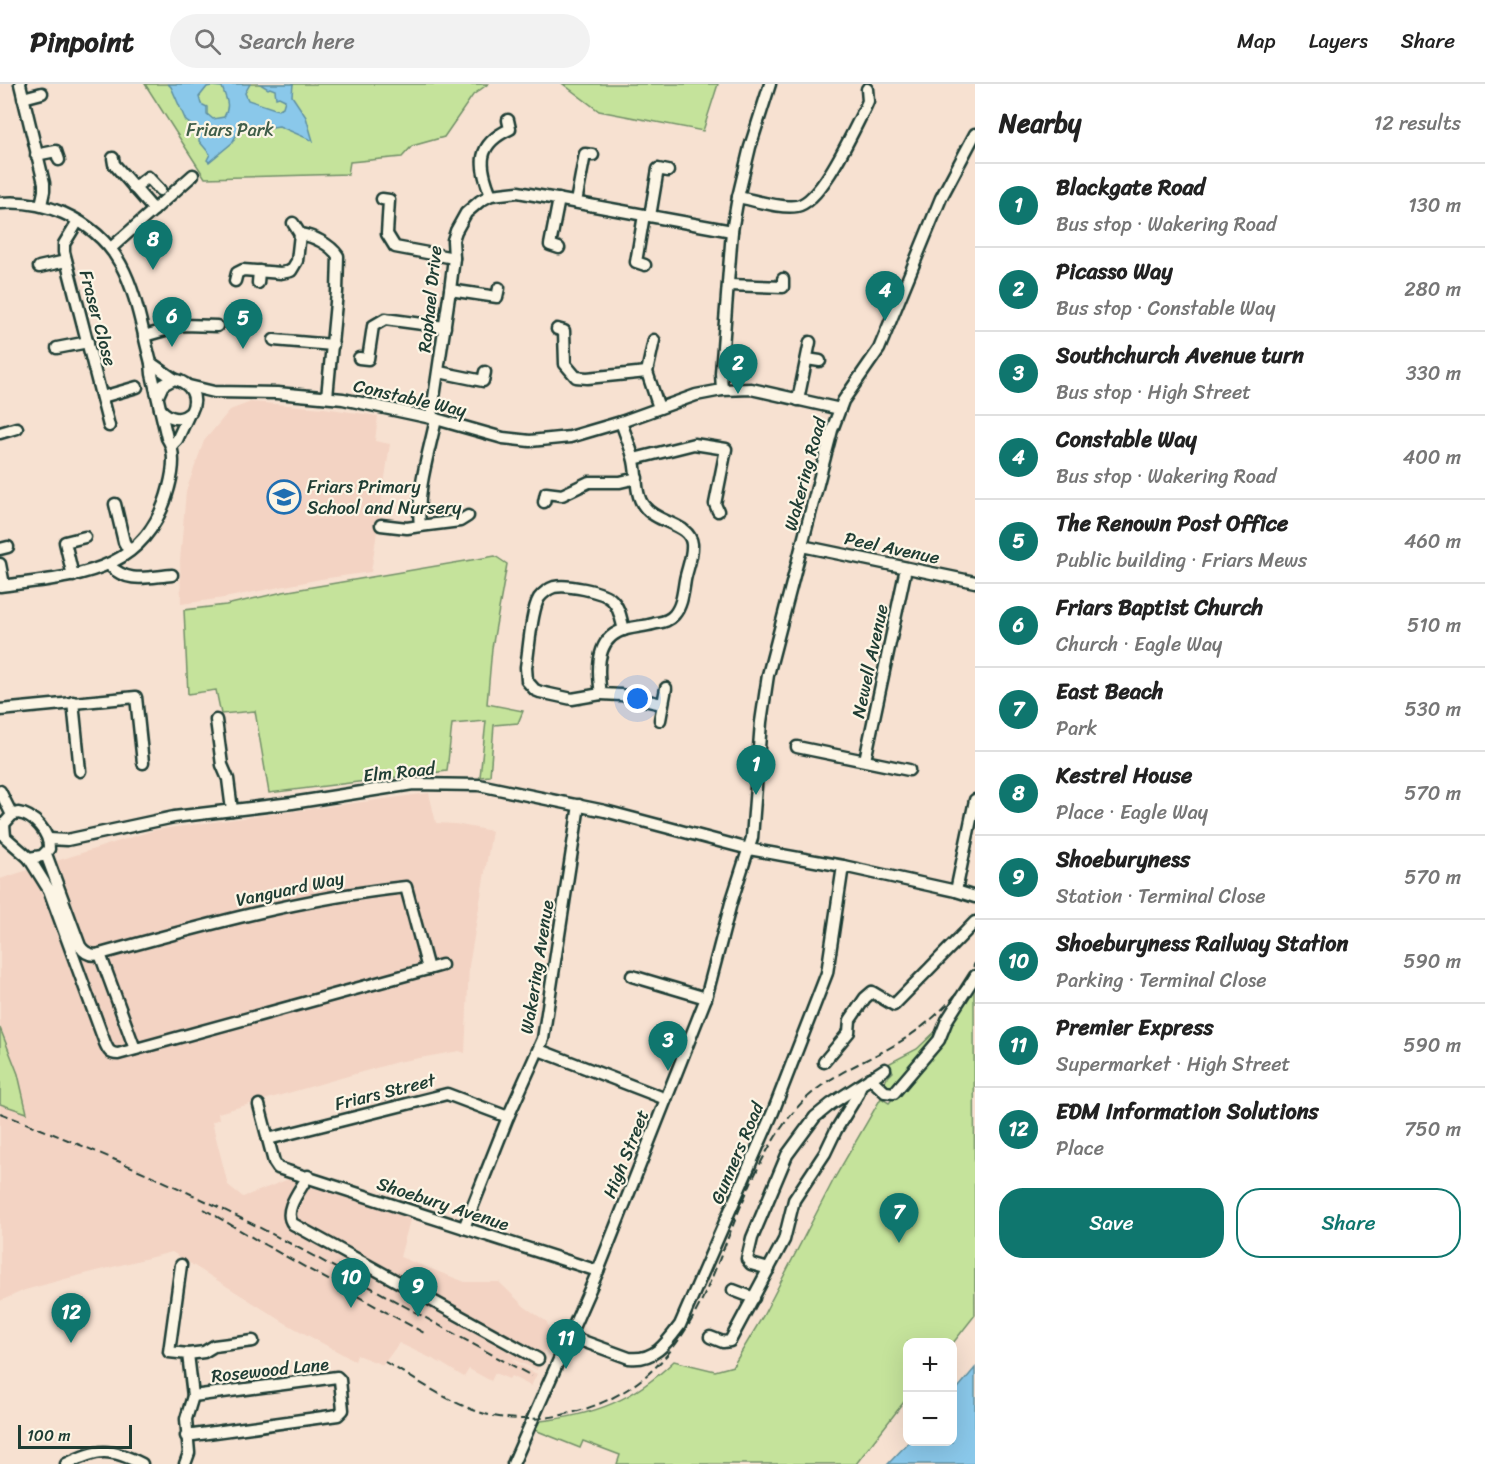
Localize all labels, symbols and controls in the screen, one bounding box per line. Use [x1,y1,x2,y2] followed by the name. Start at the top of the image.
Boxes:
[170,14,590,68] search box
[30,17,134,66] text: Pinpoint
[239,22,355,61] text: Search here
[1237,22,1276,60] text: Map
[1309,22,1368,60] text: Layers
[1401,22,1455,60] text: Share
[191,25,224,58] icon: search
[999,100,1081,146] text: Nearby
[1374,106,1461,141] text: 12 results
[186,114,274,146] park label: Friars Park
[1056,168,1205,207] text: Blackgate Road
[1014,188,1023,223] text: 1
[1408,188,1461,223] text: 130 m
[1056,207,1277,242] text: Bus stop · Wakering Road
[134,220,172,270] pin: 8
[408,244,452,354] street label: Raphael Drive
[1056,252,1173,291] text: Picasso Way
[70,266,126,370] street label: Fraser Close
[866,272,904,321] pin: 4
[1013,272,1024,307] text: 2
[1404,272,1461,307] text: 280 m
[1056,291,1275,326] text: Bus stop · Constable Way
[152,298,192,347] pin: 6
[224,300,262,349] pin: 5
[1056,336,1304,375] text: Southchurch Avenue turn
[718,344,758,394] pin: 2
[1013,356,1024,391] text: 3
[1406,356,1461,391] text: 330 m
[350,369,470,427] street label: Constable Way
[1056,375,1251,410] text: Bus stop · High Street
[775,412,836,534] street label: Wakering Road
[1056,420,1197,459] text: Constable Way
[1012,440,1025,475] text: 4
[1403,440,1461,475] text: 400 m
[1056,459,1277,494] text: Bus stop · Wakering Road
[307,471,462,524] place label: Friars Primary School and Nursery
[266,479,302,515] school or university icon: Friars Primary School and Nursery
[1056,504,1288,543] text: The Renown Post Office
[841,522,943,574] street label: Peel Avenue
[1012,524,1025,559] text: 5
[1404,524,1461,559] text: 460 m
[1056,543,1307,578] text: Public building · Friars Mews
[1056,588,1263,627] text: Friars Baptist Church
[842,601,898,721] street label: Newell Avenue
[1013,608,1024,643] text: 6
[1407,608,1461,643] text: 510 m
[1056,627,1222,662] text: Church · Eagle Way
[1056,672,1163,711] text: East Beach
[623,684,652,713] your location
[1013,692,1024,727] text: 7
[1405,692,1461,727] text: 530 m
[1056,711,1097,746] text: Park
[736,746,776,795] pin: 1
[361,752,438,792] street label: Elm Road
[1056,756,1192,795] text: Kestrel House
[1012,776,1025,811] text: 8
[1404,776,1461,811] text: 570 m
[1056,795,1208,830] text: Place · Eagle Way
[1056,840,1190,879] text: Shoeburyness
[1012,860,1025,895] text: 9
[1404,860,1461,895] text: 570 m
[233,862,348,916] street label: Vanguard Way
[1056,879,1265,914] text: Station · Terminal Close
[511,897,563,1036] street label: Wakering Avenue
[1056,924,1348,963] text: Shoeburyness Railway Station
[1008,944,1029,979] text: 10
[1403,944,1461,979] text: 590 m
[1056,963,1267,998] text: Parking · Terminal Close
[1056,1008,1214,1047] text: Premier Express
[648,1022,688,1071] pin: 3
[1010,1028,1027,1063] text: 11
[1403,1028,1461,1063] text: 590 m
[1056,1047,1290,1082] text: Supermarket · High Street
[331,1064,440,1120] street label: Friars Street
[1056,1092,1319,1131] text: EDM Information Solutions
[701,1096,773,1209] street label: Gunners Road
[594,1105,658,1203] street label: High Street
[1008,1112,1029,1147] text: 12
[1404,1112,1461,1147] text: 750 m
[1056,1131,1104,1166] text: Place
[373,1168,514,1241] street label: Shoebury Avenue
[999,1188,1224,1258] button: Save
[1236,1188,1461,1258] button: Share
[880,1194,918,1243] pin: 7
[332,1258,370,1308] pin: 10
[398,1268,438,1317] pin: 9
[52,1294,90,1343] pin: 12
[546,1320,586,1369] pin: 11
[903,1338,957,1446] map controls
[903,1338,957,1392] button: +
[210,1348,331,1392] street label: Rosewood Lane
[903,1392,957,1446] button: −
[27,1421,71,1450] text: 100 m
[18,1422,132,1450] scale bar

